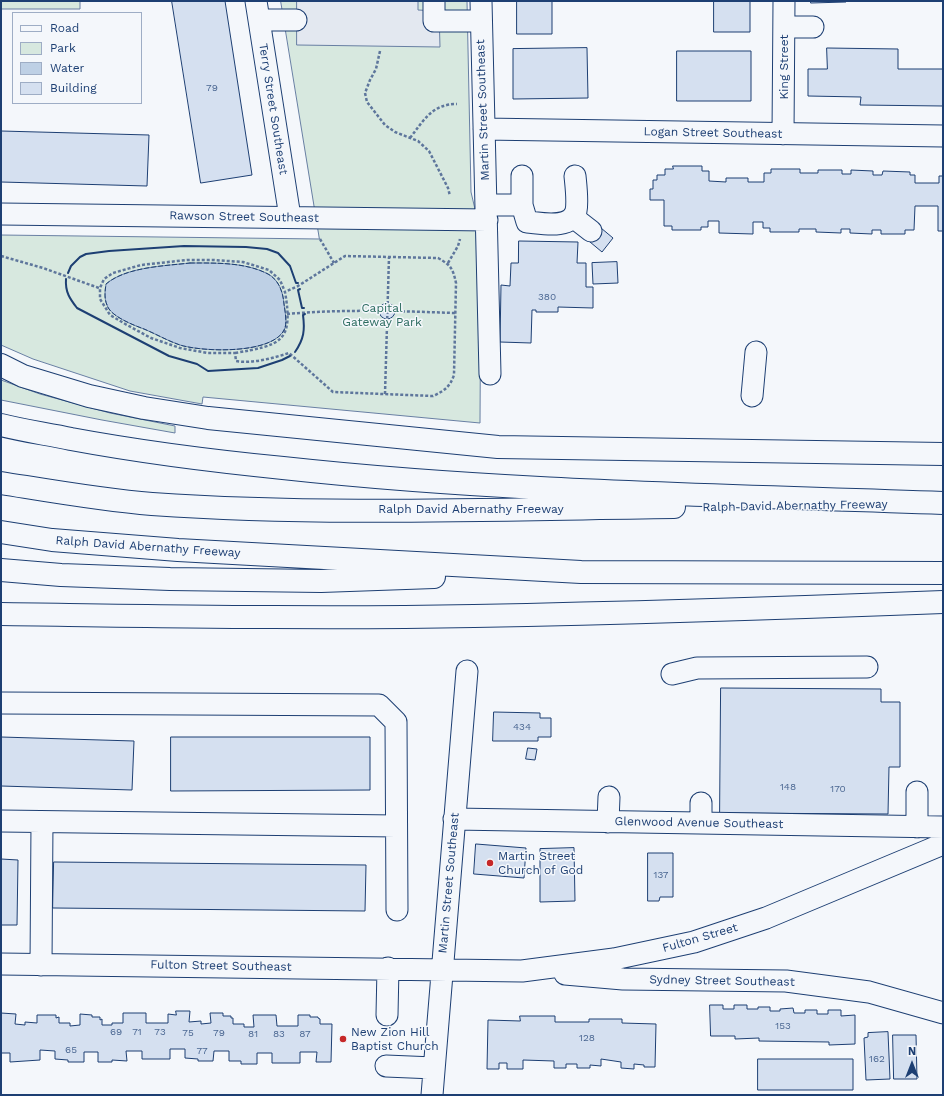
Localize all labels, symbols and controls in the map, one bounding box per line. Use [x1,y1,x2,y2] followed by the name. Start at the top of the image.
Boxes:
[12,12,142,104] legend
[50,21,79,35] text: Road
[777,34,791,100] street label: King Street
[473,39,493,181] street label: Martin Street Southeast
[50,41,76,55] text: Park
[255,42,291,176] street label: Terry Street Southeast
[50,61,84,75] text: Water
[50,81,97,95] text: Building
[206,82,218,94] house number: 79
[643,125,783,141] street label: Logan Street Southeast
[169,208,319,226] street label: Rawson Street Southeast
[538,291,556,303] house number: 380
[342,301,422,329] park label: Capital Gateway Park
[702,497,888,515] street label: Ralph David Abernathy Freeway
[378,502,564,516] street label: Ralph David Abernathy Freeway
[55,533,241,561] street label: Ralph David Abernathy Freeway
[513,721,531,733] house number: 434
[780,781,796,793] house number: 148
[830,783,846,795] house number: 170
[436,812,462,954] street label: Martin Street Southeast
[614,814,784,832] street label: Glenwood Avenue Southeast
[498,849,583,877] place label: Martin Street Church of God
[485,858,495,868] marker: Martin Street Church of God
[654,869,668,881] house number: 137
[661,920,739,956] street label: Fulton Street
[150,958,292,974] street label: Fulton Street Southeast
[649,973,795,989] street label: Sydney Street Southeast
[775,1020,791,1032] house number: 153
[351,1025,439,1053] place label: New Zion Hill Baptist Church
[110,1026,122,1038] house number: 69
[132,1026,142,1038] house number: 71
[154,1026,166,1038] house number: 73
[182,1027,194,1039] house number: 75
[213,1027,225,1039] house number: 79
[248,1028,258,1040] house number: 81
[273,1028,285,1040] house number: 83
[299,1028,311,1040] house number: 87
[579,1032,595,1044] house number: 128
[338,1034,348,1044] marker: New Zion Hill Baptist Church
[65,1044,77,1056] house number: 65
[892,1044,932,1084] north arrow
[196,1045,208,1057] house number: 77
[908,1045,916,1058] text: N
[869,1053,885,1065] house number: 162

